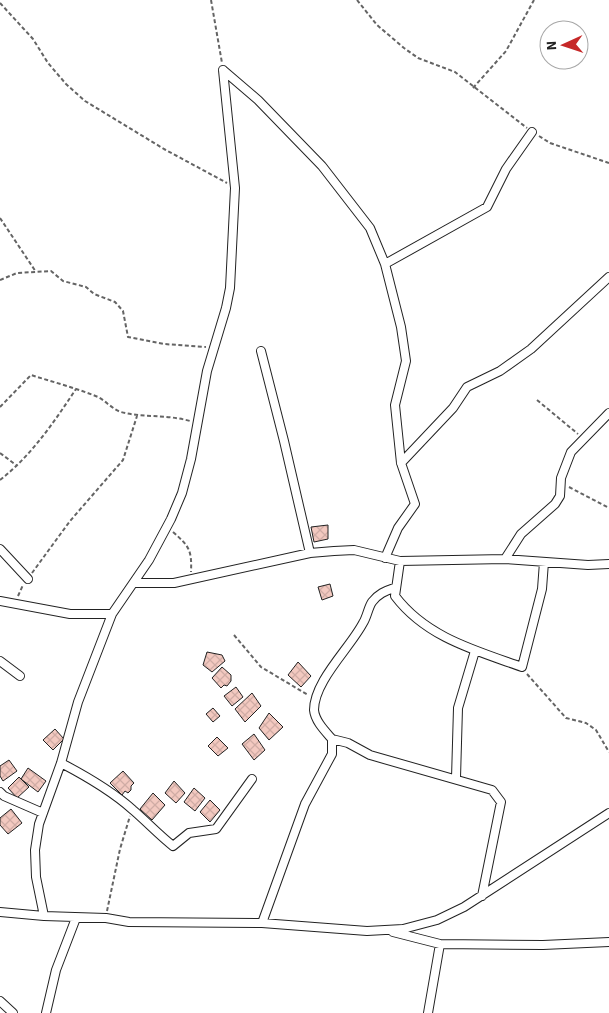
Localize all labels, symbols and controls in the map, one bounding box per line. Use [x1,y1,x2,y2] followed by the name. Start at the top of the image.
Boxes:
[539,20,589,70] north arrow
[542,40,562,51] text: N

